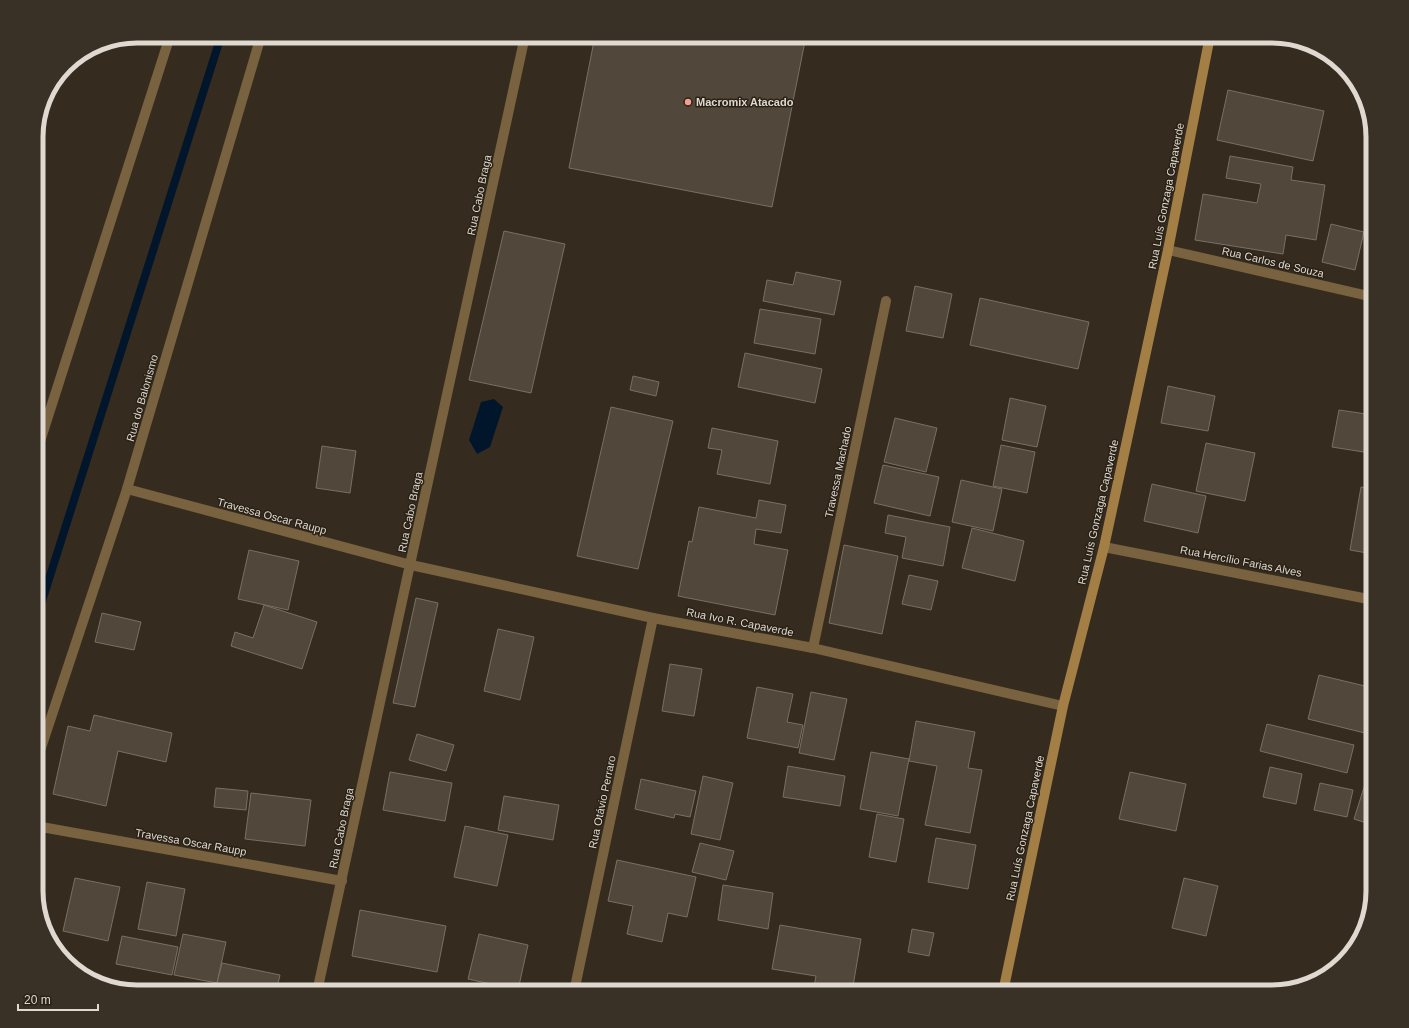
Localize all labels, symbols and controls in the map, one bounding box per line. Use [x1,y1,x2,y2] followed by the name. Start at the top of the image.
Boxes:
[696,96,794,108] place label: Macromix Atacado
[683,97,693,107] marker: Macromix Atacado
[1146,122,1186,270] street label: Rua Luís Gonzaga Capaverde
[465,153,494,236] street label: Rua Cabo Braga
[1221,244,1326,280] street label: Rua Carlos de Souza
[124,353,160,443] street label: Rua do Balonismo
[822,425,854,519] street label: Travessa Machado
[1075,438,1121,586] street label: Rua Luís Gonzaga Capaverde
[396,470,425,553] street label: Rua Cabo Braga
[216,496,328,536] street label: Travessa Oscar Raupp
[1179,543,1303,579] street label: Rua Hercílio Farias Alves
[685,606,795,638] street label: Rua Ivo R. Capaverde
[586,754,618,850] street label: Rua Otávio Perraro
[1004,754,1046,902] street label: Rua Luís Gonzaga Capaverde
[327,786,356,869] street label: Rua Cabo Braga
[134,826,248,858] street label: Travessa Oscar Raupp
[18,986,98,1012] scale bar
[24,993,51,1007] text: 20 m

